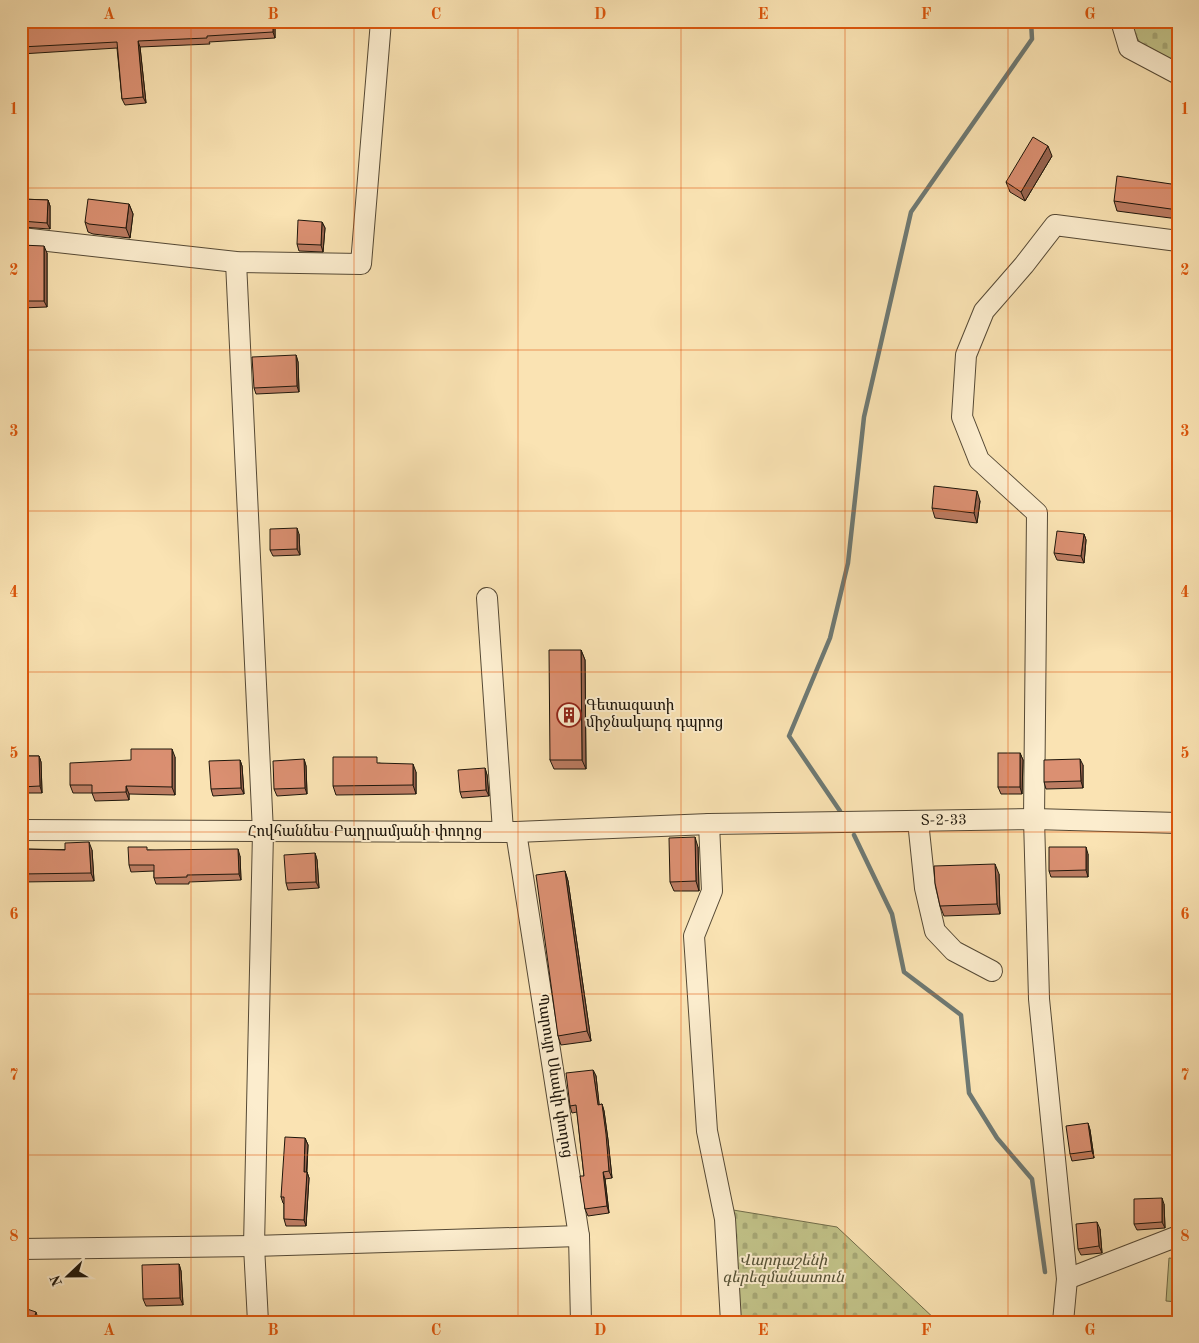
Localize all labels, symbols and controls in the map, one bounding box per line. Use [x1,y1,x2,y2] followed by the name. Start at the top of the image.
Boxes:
[103,7,115,23] text: A
[267,7,279,23] text: B
[431,7,441,23] text: C
[594,7,606,23] text: D
[757,7,769,23] text: E
[921,7,932,23] text: F
[1084,7,1096,23] text: G
[9,102,19,118] text: 1
[1180,102,1190,118] text: 1
[9,263,19,279] text: 2
[1180,263,1190,279] text: 2
[9,424,19,440] text: 3
[1180,424,1190,440] text: 3
[9,585,19,601] text: 4
[1180,585,1190,601] text: 4
[586,698,723,731] place label: Գետազատի միջնակարգ դպրոց
[556,702,582,728] building icon: Գետազատի միջնակարգ դպրոց
[9,746,19,762] text: 5
[1180,746,1190,762] text: 5
[921,813,967,829] street label: Տ-2-33
[248,824,482,840] street label: Հովհաննես Բաղրամյանի փողոց
[9,907,19,923] text: 6
[1180,907,1190,923] text: 6
[534,993,575,1159] street label: Պարույր Սևակի փողոց
[9,1068,19,1084] text: 7
[1180,1068,1190,1084] text: 7
[9,1229,19,1245] text: 8
[1180,1229,1190,1245] text: 8
[42,1250,92,1300] north arrow
[722,1253,845,1286] park label: Վարդաշենի գերեզմանատուն
[48,1273,65,1288] text: N
[103,1323,115,1339] text: A
[267,1323,279,1339] text: B
[431,1323,441,1339] text: C
[594,1323,606,1339] text: D
[757,1323,769,1339] text: E
[921,1323,932,1339] text: F
[1084,1323,1096,1339] text: G

